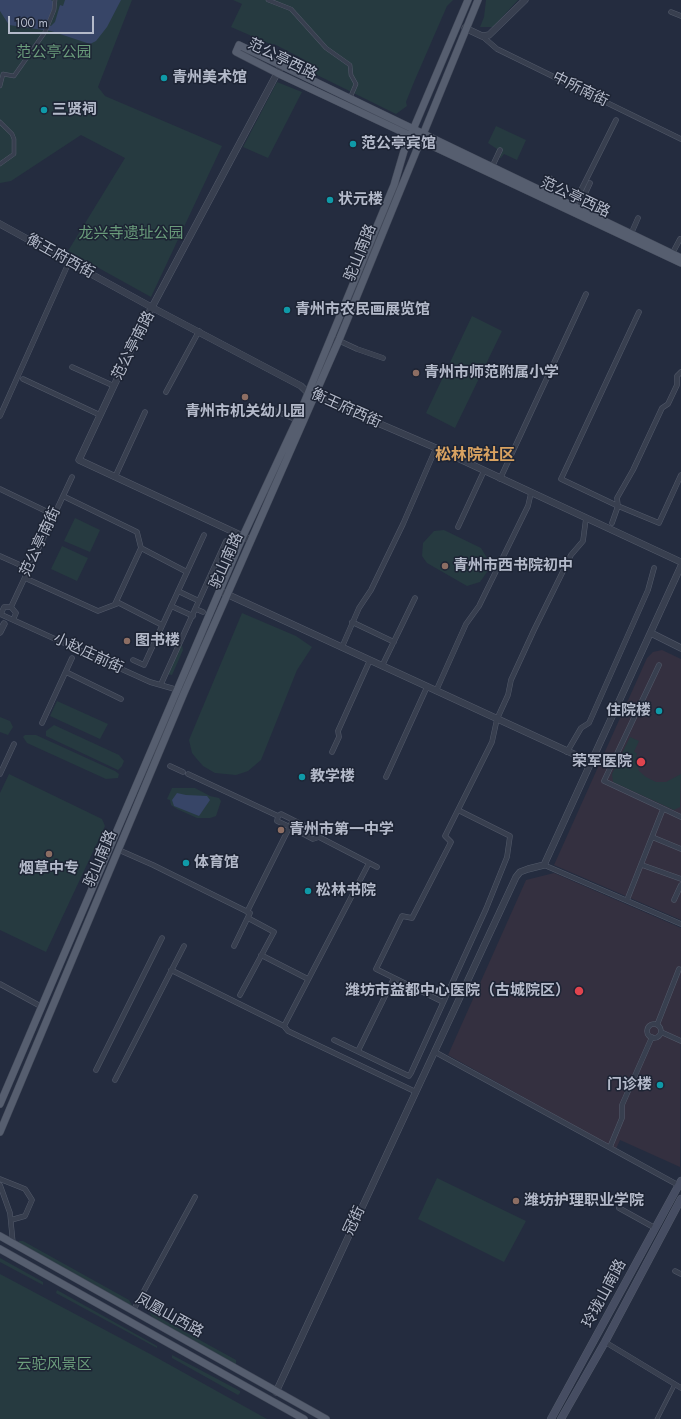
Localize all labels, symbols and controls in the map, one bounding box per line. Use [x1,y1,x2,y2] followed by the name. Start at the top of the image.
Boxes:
[10,8,96,34] scale bar
[15,14,48,32] text: 100 m
[244,35,320,85] street label: 范公亭西路
[17,44,91,62] park label: 范公亭公园
[172,69,247,87] place label: 青州美术馆
[549,69,611,111] street label: 中所南街
[159,73,169,83] marker: 青州美术馆
[52,101,97,119] place label: 三贤祠
[39,105,49,115] marker: 三贤祠
[361,135,436,153] place label: 范公亭宾馆
[348,139,358,149] marker: 范公亭宾馆
[537,174,613,222] street label: 范公亭西路
[338,191,383,209] place label: 状元楼
[325,195,335,205] marker: 状元楼
[341,222,381,284] street label: 驼山南路
[79,225,183,243] park label: 龙兴寺遗址公园
[23,231,97,283] street label: 衡王府西街
[295,301,430,319] place label: 青州市农民画展览馆
[282,305,292,315] marker: 青州市农民画展览馆
[109,309,159,383] street label: 范公亭南路
[424,364,559,382] place label: 青州市师范附属小学
[411,368,421,378] marker: 青州市师范附属小学
[308,386,384,432] street label: 衡王府西街
[240,392,250,402] marker: 青州市机关幼儿园
[185,403,305,421] place label: 青州市机关幼儿园
[435,446,515,466] district label: 松林院社区
[17,504,65,580] street label: 范公亭南街
[207,530,247,592] street label: 驼山南路
[453,557,573,575] place label: 青州市西书院初中
[440,561,450,571] marker: 青州市西书院初中
[50,630,126,678] street label: 小赵庄前街
[135,632,180,650] place label: 图书楼
[122,636,132,646] marker: 图书楼
[606,702,651,720] place label: 住院楼
[654,706,664,716] marker: 住院楼
[572,753,632,771] place label: 荣军医院
[635,756,647,768] marker: 荣军医院
[310,768,355,786] place label: 教学楼
[297,772,307,782] marker: 教学楼
[289,821,394,839] place label: 青州市第一中学
[276,825,286,835] marker: 青州市第一中学
[81,828,121,890] street label: 驼山南路
[44,849,54,859] marker: 烟草中专
[194,854,239,872] place label: 体育馆
[181,858,191,868] marker: 体育馆
[19,860,79,878] place label: 烟草中专
[316,882,376,900] place label: 松林书院
[303,886,313,896] marker: 松林书院
[345,982,570,1000] place label: 潍坊市益都中心医院（古城院区）
[573,985,585,997] marker: 潍坊市益都中心医院（古城院区）
[607,1076,652,1094] place label: 门诊楼
[655,1080,665,1090] marker: 门诊楼
[524,1192,644,1210] place label: 潍坊护理职业学院
[511,1196,521,1206] marker: 潍坊护理职业学院
[341,1204,369,1238] street label: 冠街
[579,1257,631,1331] street label: 玲珑山南路
[132,1290,206,1342] street label: 凤凰山西路
[17,1356,91,1374] park label: 云驼风景区

